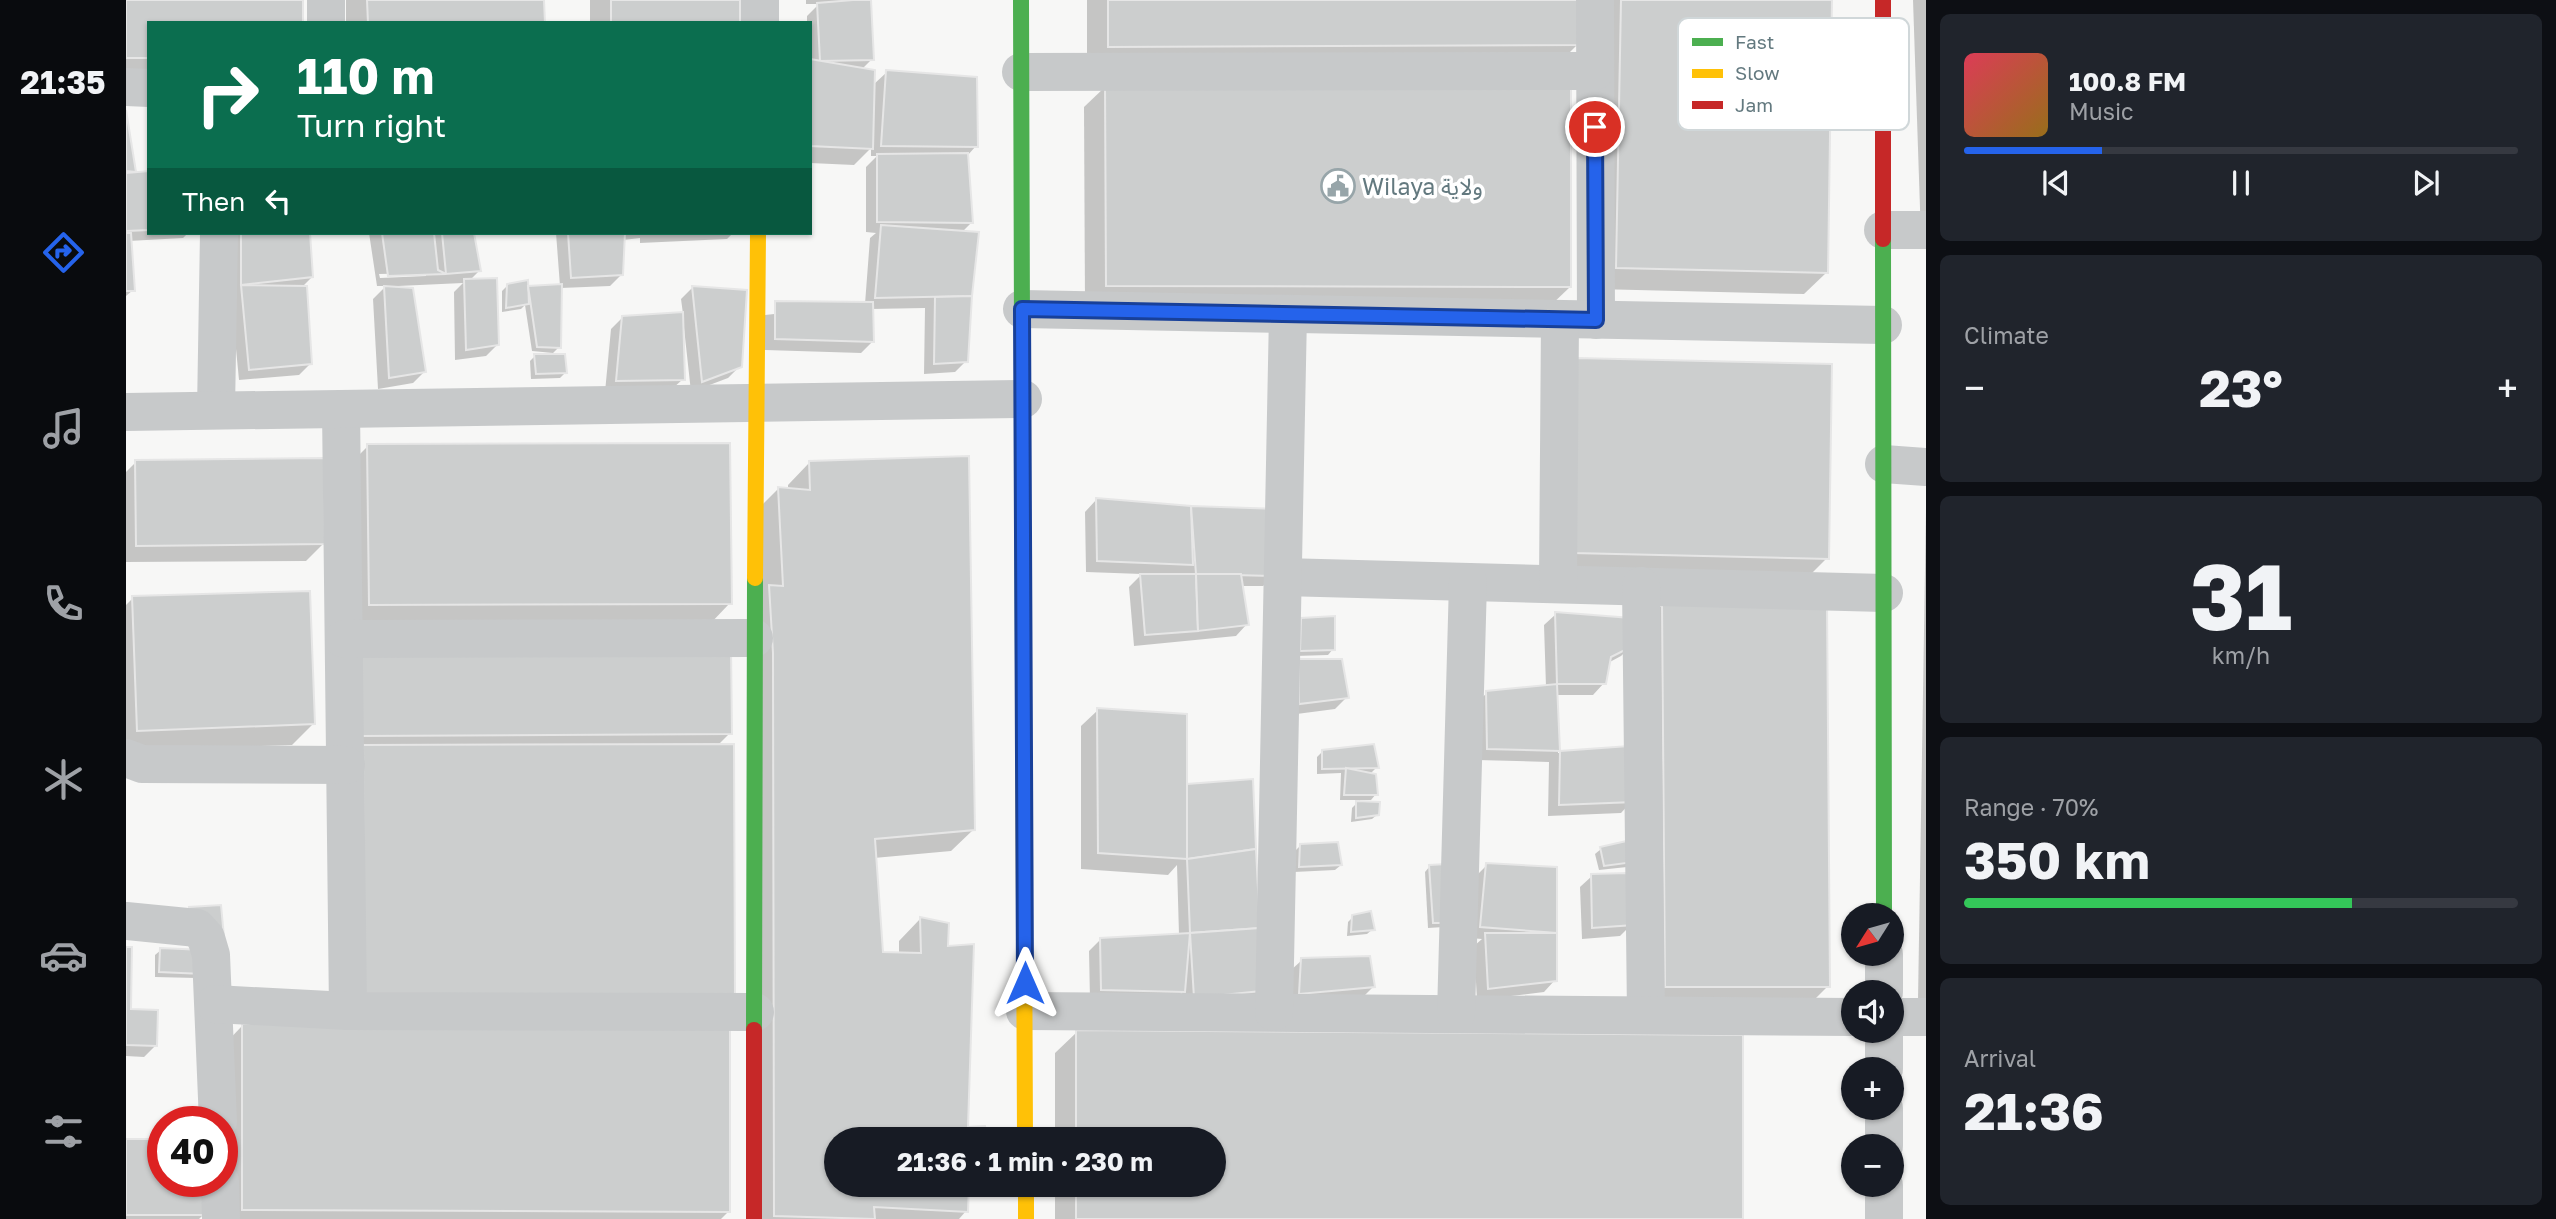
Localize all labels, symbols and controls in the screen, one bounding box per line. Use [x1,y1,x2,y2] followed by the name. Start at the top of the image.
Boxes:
[1678,18,1909,130] legend
[1735,30,1774,53] text: Fast
[297,46,434,105] text: 110 m
[182,49,273,140] icon: right
[1735,61,1780,84] text: Slow
[20,63,106,101] text: 21:35
[2069,66,2186,97] text: 100.8 FM
[1735,93,1773,116] text: Jam
[1565,97,1625,157] pin
[2069,97,2134,125] text: Music
[297,106,446,144] text: Turn right
[1576,108,1614,146] icon: arrive
[2037,164,2075,202] icon: previous
[2222,164,2260,202] icon: pause
[2407,164,2445,202] icon: next
[1319,167,1357,205] public building icon: Wilaya ولاية
[1362,172,1483,201] place label: Wilaya ولاية
[259,182,297,220] icon: left
[182,186,245,217] text: Then
[39,228,88,277] icon: directions
[1964,321,2049,349] text: Climate
[2199,356,2283,418] text: 23°
[1964,365,1985,410] text: −
[2497,365,2518,410] text: +
[39,404,88,453] icon: music
[2190,541,2292,650] text: 31
[39,579,88,628] icon: phone
[2212,641,2270,669] text: km/h
[39,755,88,804] icon: climate
[1964,793,2098,821] text: Range · 70%
[1964,828,2150,890] text: 350 km
[1841,903,1904,966] north arrow
[1841,903,1904,1197] map controls
[39,931,88,980] icon: car
[988,946,1062,1020] position arrow
[1841,980,1904,1043] button: sound
[1964,1044,2036,1072] text: Arrival
[1841,1057,1904,1120] button: +
[1964,1079,2104,1141] text: 21:36
[147,1106,238,1197] speed limit sign: 40
[39,1107,88,1156] icon: filters
[1841,1134,1904,1197] button: −
[897,1146,1153,1177] text: 21:36 · 1 min · 230 m

